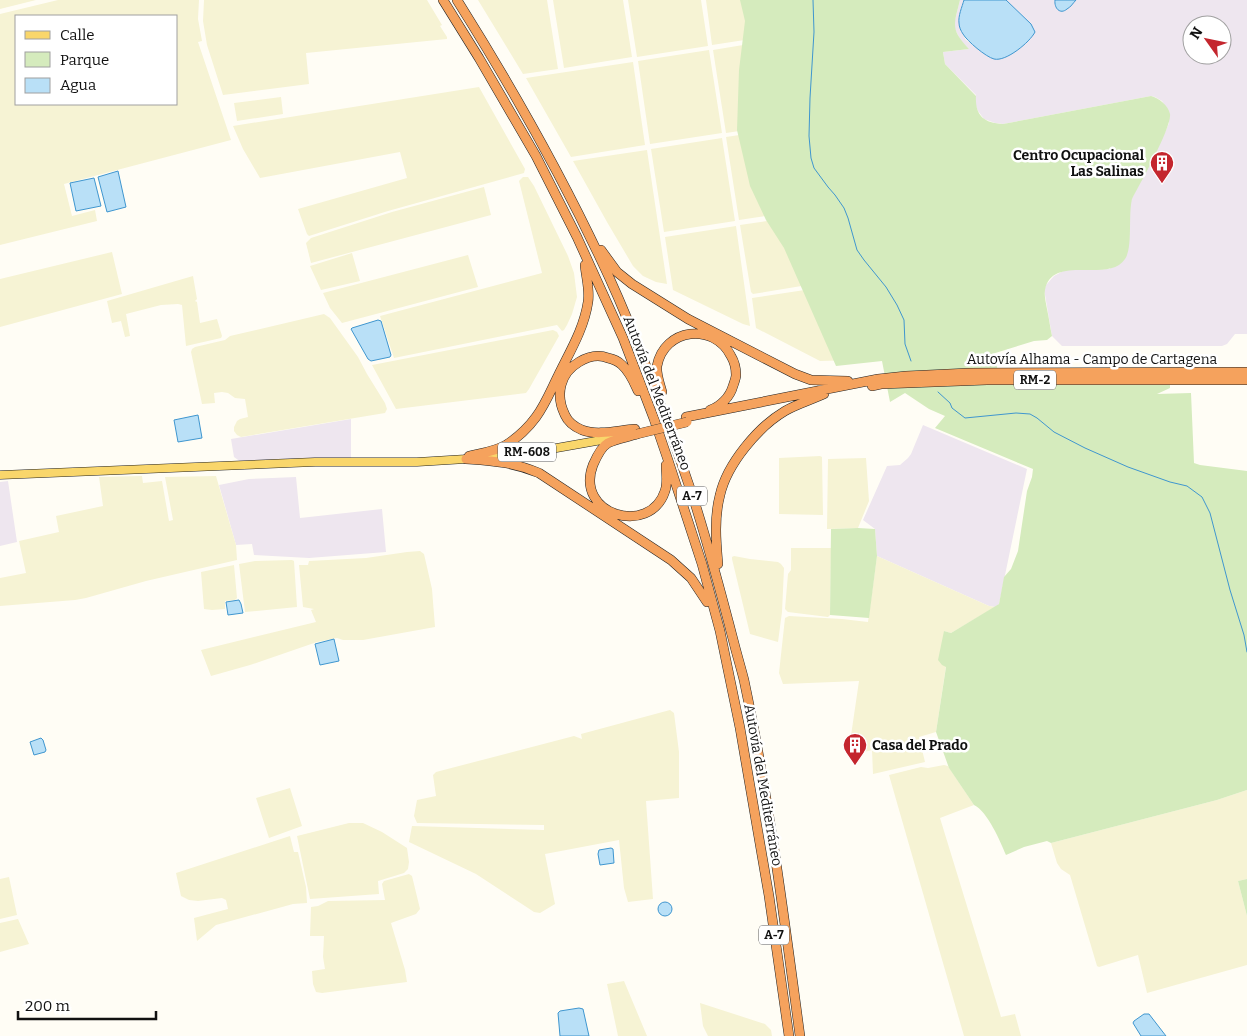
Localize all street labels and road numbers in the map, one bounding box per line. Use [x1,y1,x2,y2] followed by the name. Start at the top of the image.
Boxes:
[620,313,694,473] street label: Autovía del Mediterráneo
[967,351,1218,368] street label: Autovía Alhama - Campo de Cartagena
[1014,370,1056,390] road number: RM-2
[498,442,556,462] road number: RM-608
[677,486,707,506] road number: A-7
[740,703,786,867] street label: Autovía del Mediterráneo
[759,926,789,944] road number: A-7

